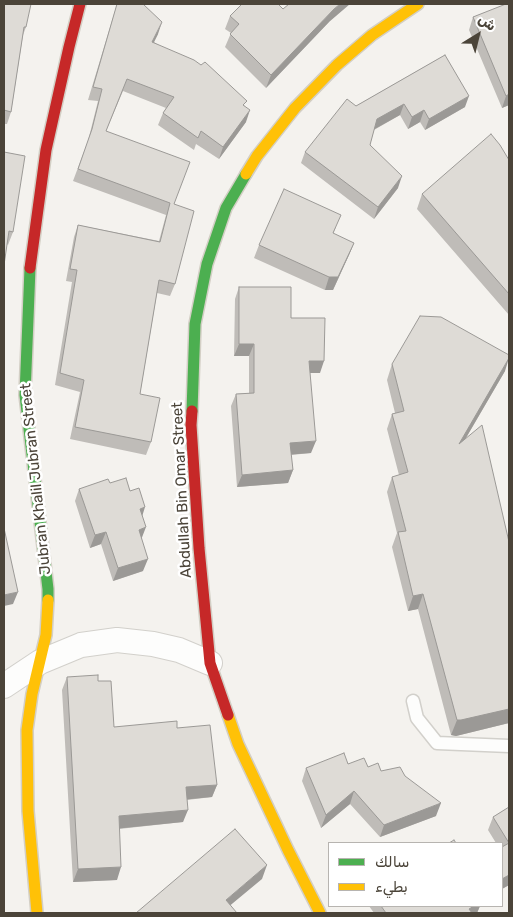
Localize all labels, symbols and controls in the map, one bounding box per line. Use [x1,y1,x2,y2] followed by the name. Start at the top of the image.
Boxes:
[453,10,503,60] north arrow
[475,10,499,35] text: ش
[17,382,55,576] street label: Jubran Khalil Jubran Street
[168,402,196,578] street label: Abdullah Bin Omar Street
[328,842,503,907] legend
[375,853,410,871] text: سالك
[375,878,408,896] text: بطيء

